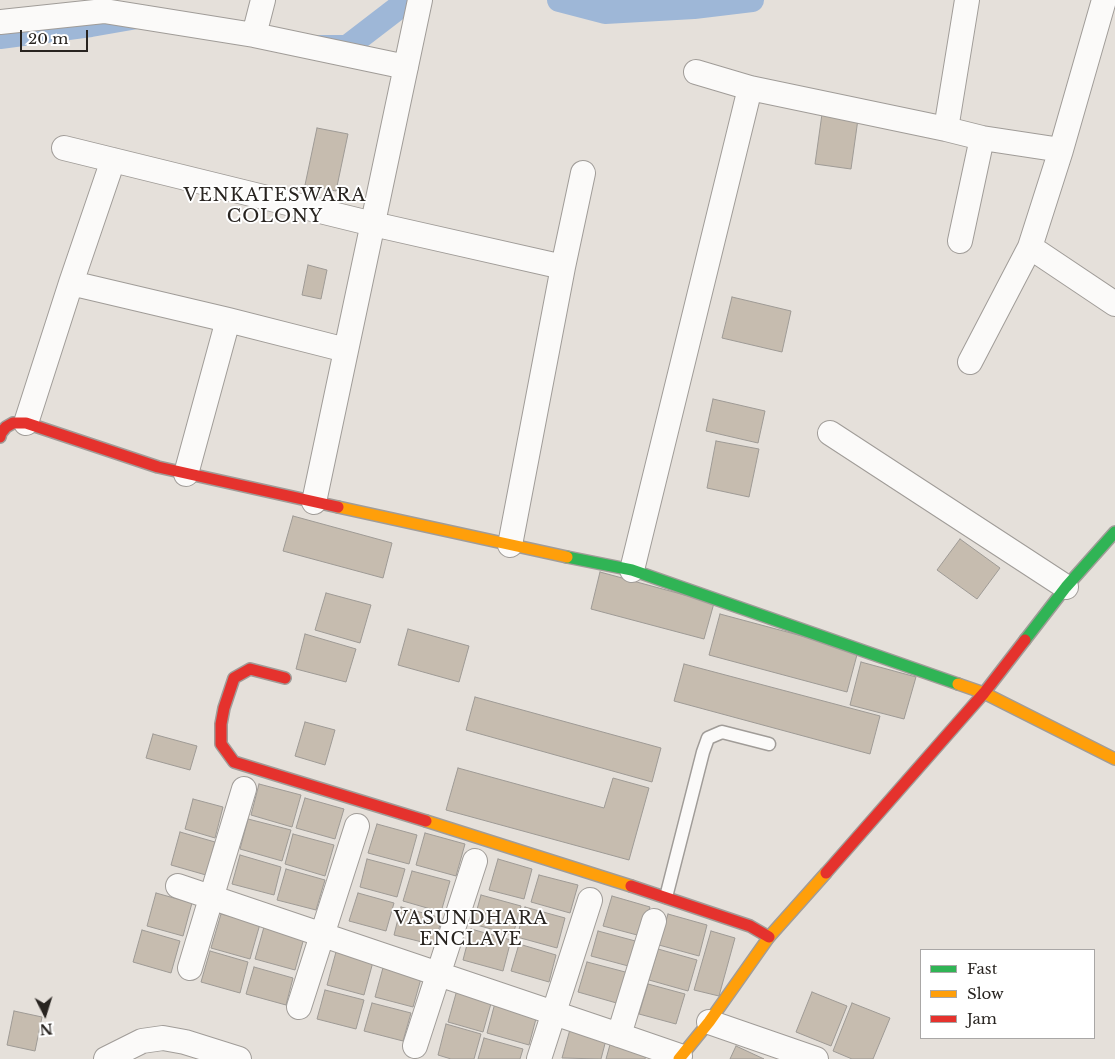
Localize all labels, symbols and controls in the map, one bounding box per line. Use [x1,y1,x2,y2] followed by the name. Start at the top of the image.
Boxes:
[22,20,90,52] scale bar
[28,29,68,48] text: 20 m
[182,185,368,228] district label: VENKATESWARA COLONY
[393,908,549,951] district label: VASUNDHARA ENCLAVE
[920,949,1095,1039] legend
[967,959,997,978] text: Fast
[967,984,1004,1003] text: Slow
[20,989,70,1039] north arrow
[967,1009,997,1028] text: Jam
[39,1019,54,1038] text: N

